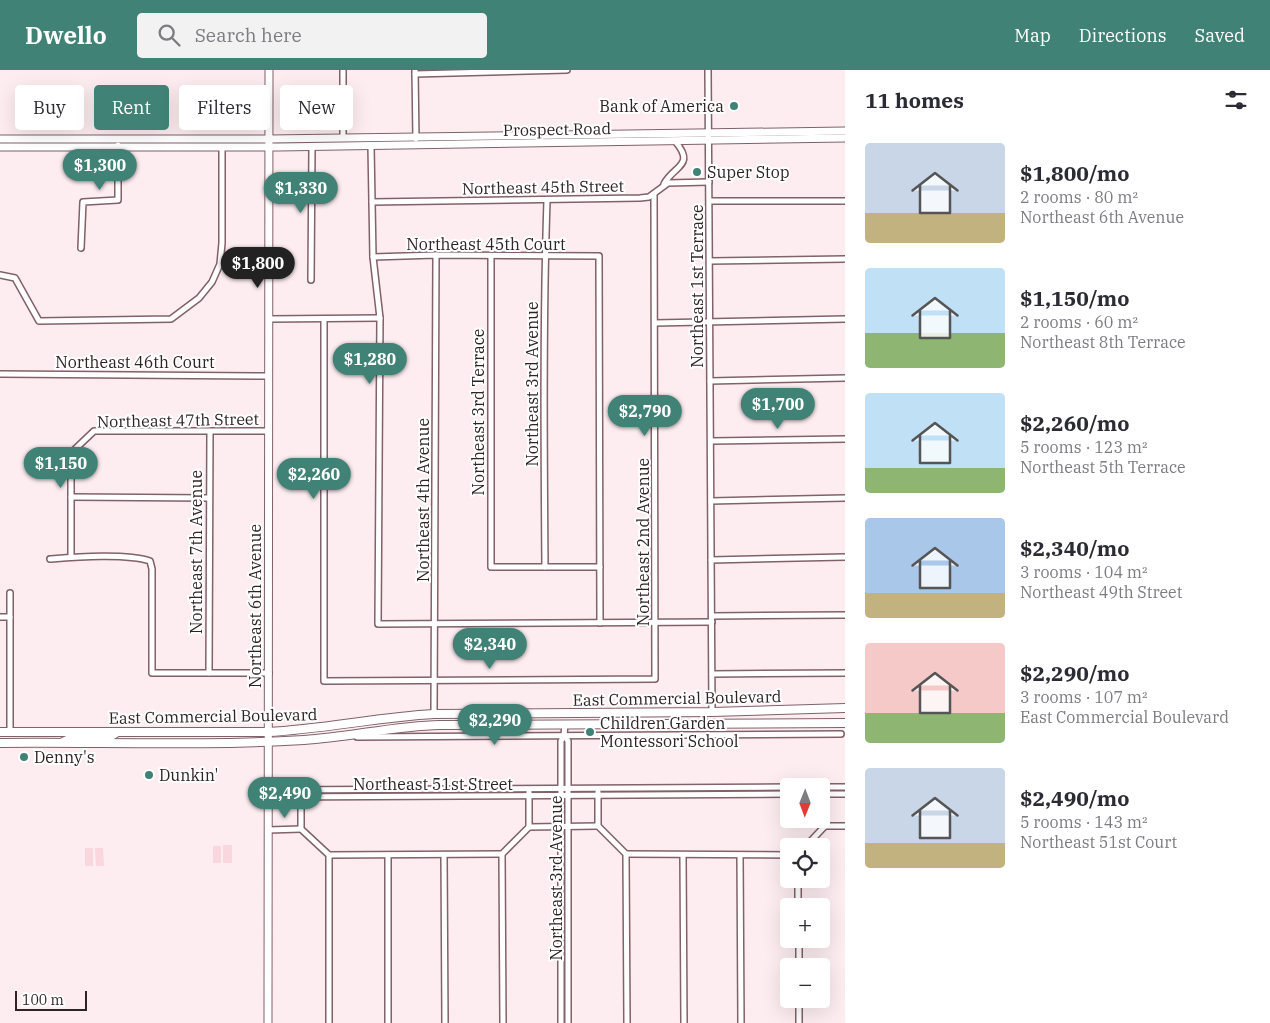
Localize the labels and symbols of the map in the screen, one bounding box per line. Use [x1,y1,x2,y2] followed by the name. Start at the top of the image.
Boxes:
[599,96,724,116] place label: Bank of America
[728,100,740,112] marker: Bank of America
[503,118,611,140] street label: Prospect Road
[59,148,141,191] pin: $1,300
[707,162,790,182] place label: Super Stop
[691,166,703,178] marker: Super Stop
[260,172,342,214] pin: $1,330
[462,176,625,198] street label: Northeast 45th Street
[687,204,707,368] street label: Northeast 1st Terrace
[406,234,566,254] street label: Northeast 45th Court
[217,246,299,289] pin: $1,800
[522,301,542,467] street label: Northeast 3rd Avenue
[468,329,488,495] street label: Northeast 3rd Terrace
[329,342,411,385] pin: $1,280
[55,352,215,372] street label: Northeast 46th Court
[737,388,819,430] pin: $1,700
[604,394,686,437] pin: $2,790
[97,409,260,431] street label: Northeast 47th Street
[413,418,433,582] street label: Northeast 4th Avenue
[20,446,102,489] pin: $1,150
[273,458,355,500] pin: $2,260
[633,458,653,626] street label: Northeast 2nd Avenue
[186,470,206,634] street label: Northeast 7th Avenue
[245,524,265,688] street label: Northeast 6th Avenue
[449,628,531,670] pin: $2,340
[572,686,782,710] street label: East Commercial Boulevard
[108,704,318,728] street label: East Commercial Boulevard
[454,704,536,746] pin: $2,290
[600,713,739,751] place label: Children Garden Montessori School
[584,726,596,738] marker: Children Garden Montessori School
[34,747,95,767] place label: Denny's
[18,751,30,763] marker: Denny's
[159,765,218,785] place label: Dunkin'
[143,769,155,781] marker: Dunkin'
[353,774,513,794] street label: Northeast 51st Street
[244,776,326,819] pin: $2,490
[780,778,830,828] north arrow
[546,795,566,961] street label: Northeast 3rd Avenue
[15,988,88,1011] scale bar

